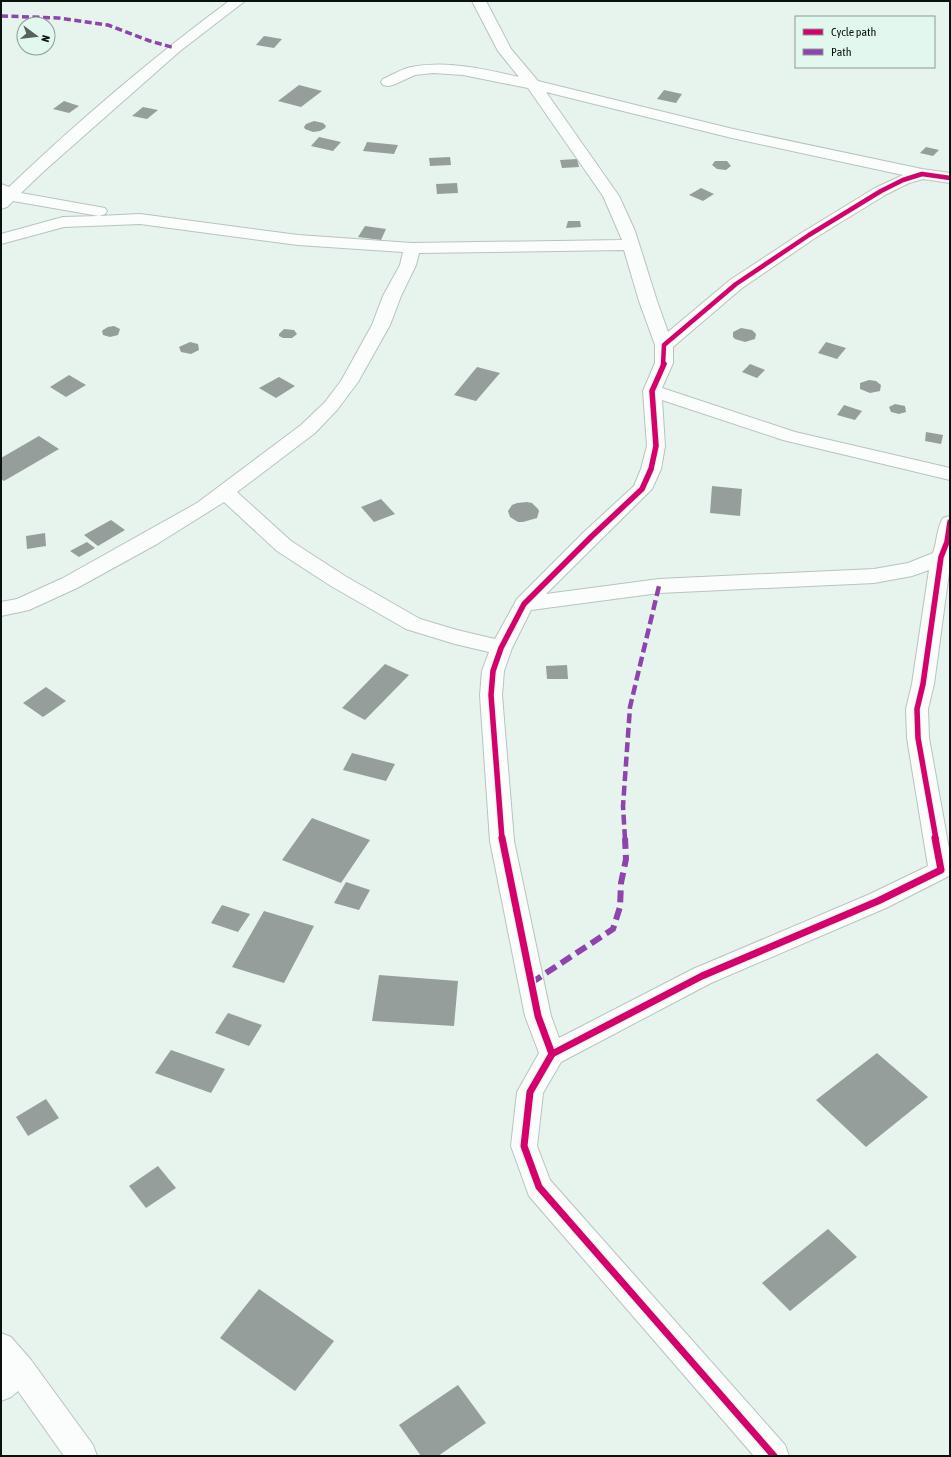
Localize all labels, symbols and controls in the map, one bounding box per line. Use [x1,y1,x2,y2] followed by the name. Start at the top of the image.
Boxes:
[16,16,56,56] north arrow
[795,16,935,68] legend
[831,25,876,39] text: Cycle path
[39,34,52,43] text: N
[831,45,852,59] text: Path

